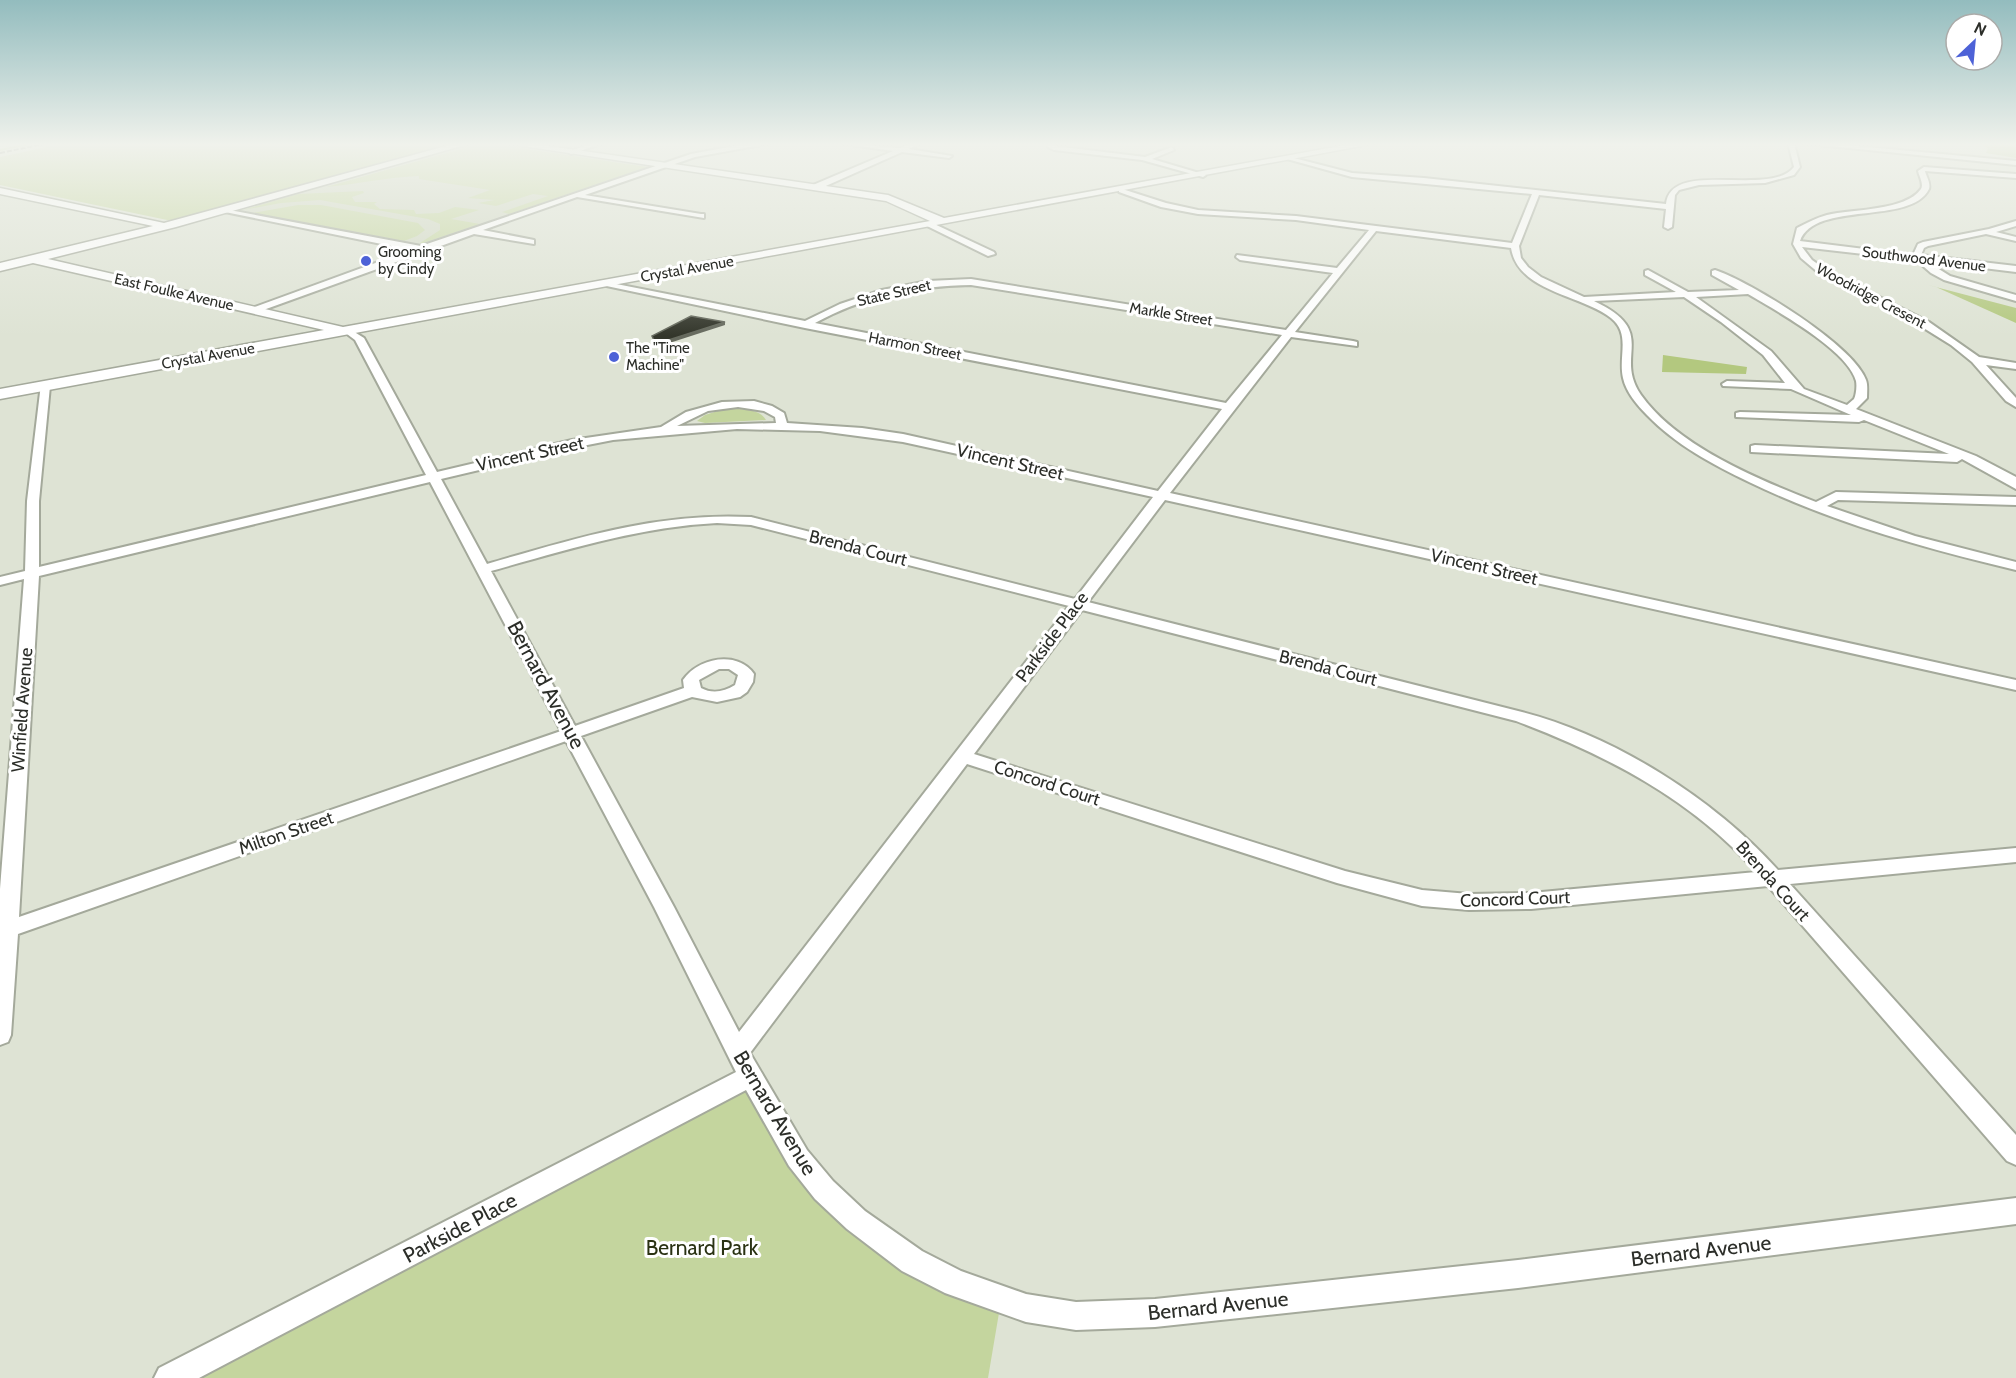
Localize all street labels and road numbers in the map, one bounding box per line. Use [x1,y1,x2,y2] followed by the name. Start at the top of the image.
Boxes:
[1861,242,1987,276] street label: Southwood Avenue
[639,252,735,286] street label: Crystal Avenue
[1813,259,1929,333] street label: Woodridge Cresent
[113,270,236,315] street label: East Foulke Avenue
[855,276,933,310] street label: State Street
[1128,299,1214,329] street label: Markle Street
[867,328,963,364] street label: Harmon Street
[160,339,256,373] street label: Crystal Avenue
[474,432,586,476] street label: Vincent Street
[954,439,1066,485] street label: Vincent Street
[807,525,909,571] street label: Brenda Court
[1428,544,1540,590] street label: Vincent Street
[1011,588,1093,686] street label: Parkside Place
[502,617,591,753] street label: Bernard Avenue
[1277,645,1379,691] street label: Brenda Court
[7,647,37,773] street label: Winfield Avenue
[991,756,1103,810] street label: Concord Court
[236,807,336,859] street label: Milton Street
[1731,836,1815,926] street label: Brenda Court
[1460,886,1570,912] street label: Concord Court
[728,1046,823,1180] street label: Bernard Avenue
[399,1187,521,1268] street label: Parkside Place
[1629,1229,1773,1272] street label: Bernard Avenue
[1146,1286,1290,1325] street label: Bernard Avenue

